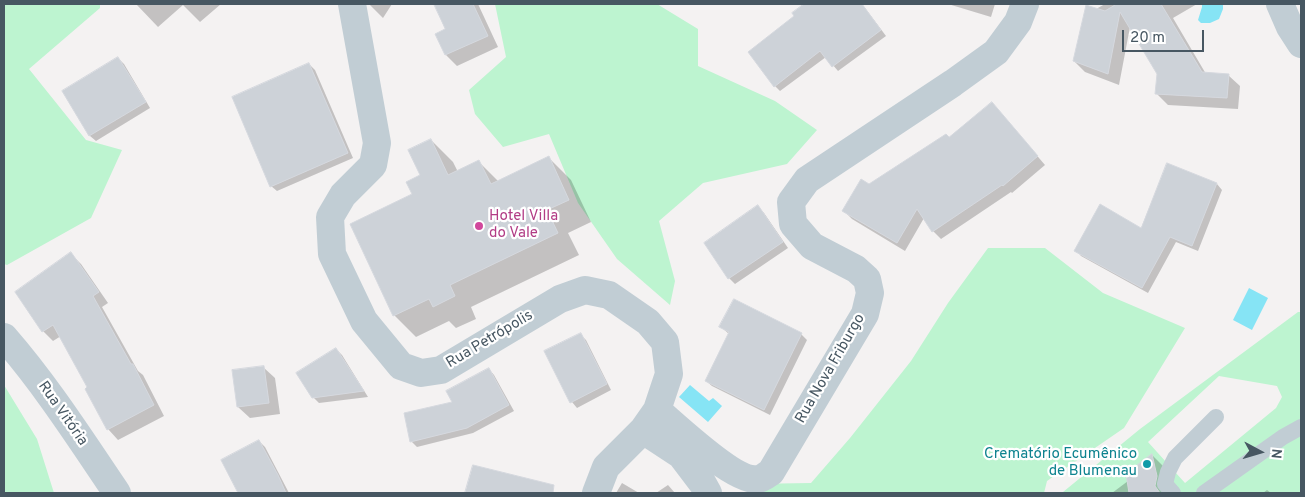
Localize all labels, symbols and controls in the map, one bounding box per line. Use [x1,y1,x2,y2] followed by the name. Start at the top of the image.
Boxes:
[1125,20,1208,52] scale bar
[1130,29,1165,48] text: 20 m
[489,208,558,243] place label: Hotel Villa do Vale
[473,220,485,232] marker: Hotel Villa do Vale
[443,307,537,373] street label: Rua Petrópolis
[792,311,870,427] street label: Rua Nova Friburgo
[33,378,91,450] street label: Rua Vitória
[1235,427,1285,477] north arrow
[984,446,1137,481] place label: Crematório Ecumênico de Blumenau
[1266,448,1284,460] text: N
[1141,458,1153,470] marker: Crematório Ecumênico de Blumenau

